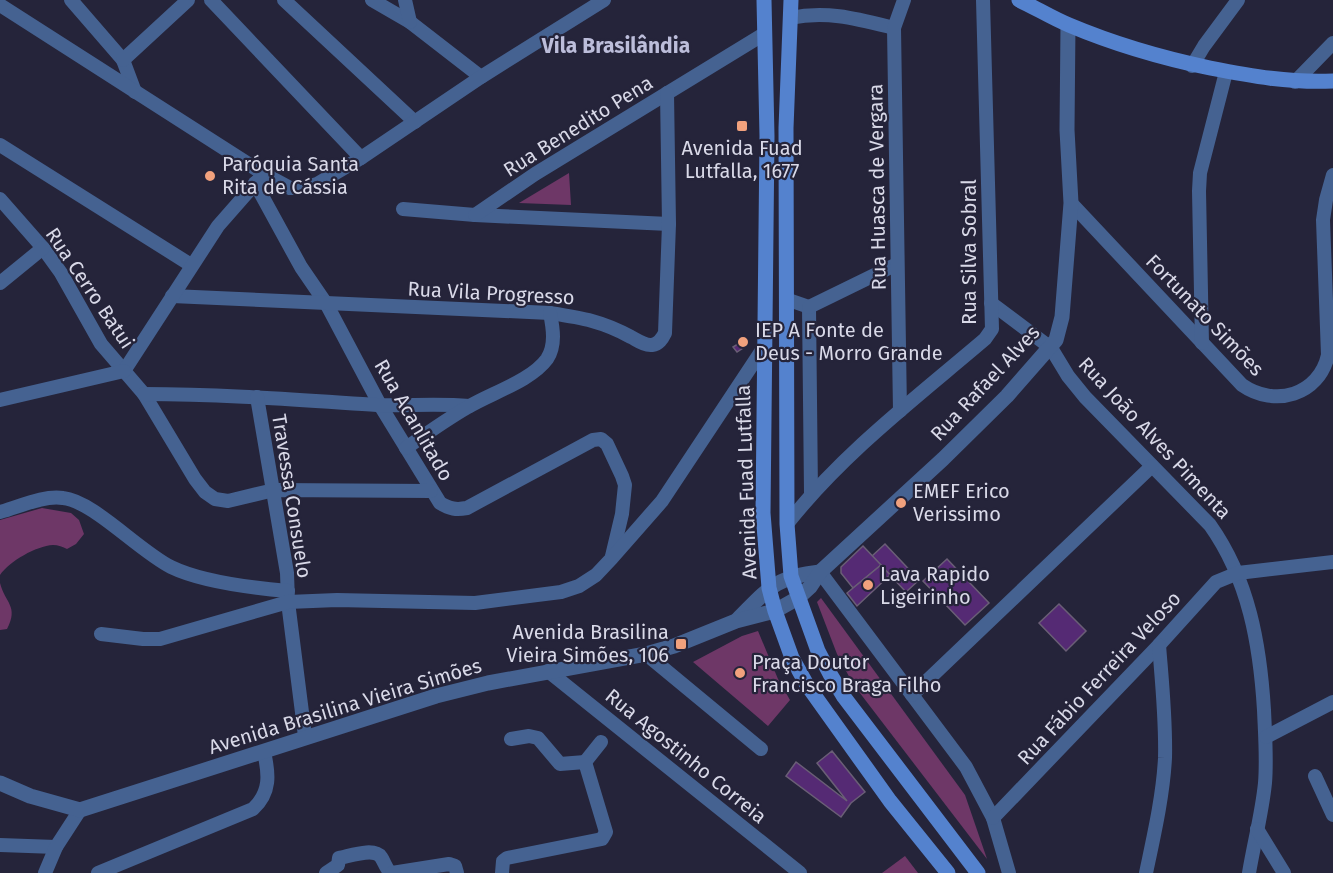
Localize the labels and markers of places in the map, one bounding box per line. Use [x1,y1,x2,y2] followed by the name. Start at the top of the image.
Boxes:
[735,119,749,133] marker: Avenida Fuad Lutfalla, 1677
[681,136,803,183] place label: Avenida Fuad Lutfalla, 1677
[222,152,359,199] place label: Paróquia Santa Rita de Cássia
[203,169,217,183] marker: Paróquia Santa Rita de Cássia
[755,318,943,365] place label: IEP A Fonte de Deus - Morro Grande
[736,335,750,349] marker: IEP A Fonte de Deus - Morro Grande
[913,479,1010,526] place label: EMEF Erico Verissimo
[894,496,908,510] marker: EMEF Erico Verissimo
[880,562,990,609] place label: Lava Rapido Ligeirinho
[861,578,875,592] marker: Lava Rapido Ligeirinho
[506,620,669,667] place label: Avenida Brasilina Vieira Simões, 106
[674,637,688,651] marker: Avenida Brasilina Vieira Simões, 106
[752,650,942,697] place label: Praça Doutor Francisco Braga Filho
[733,666,747,680] marker: Praça Doutor Francisco Braga Filho

